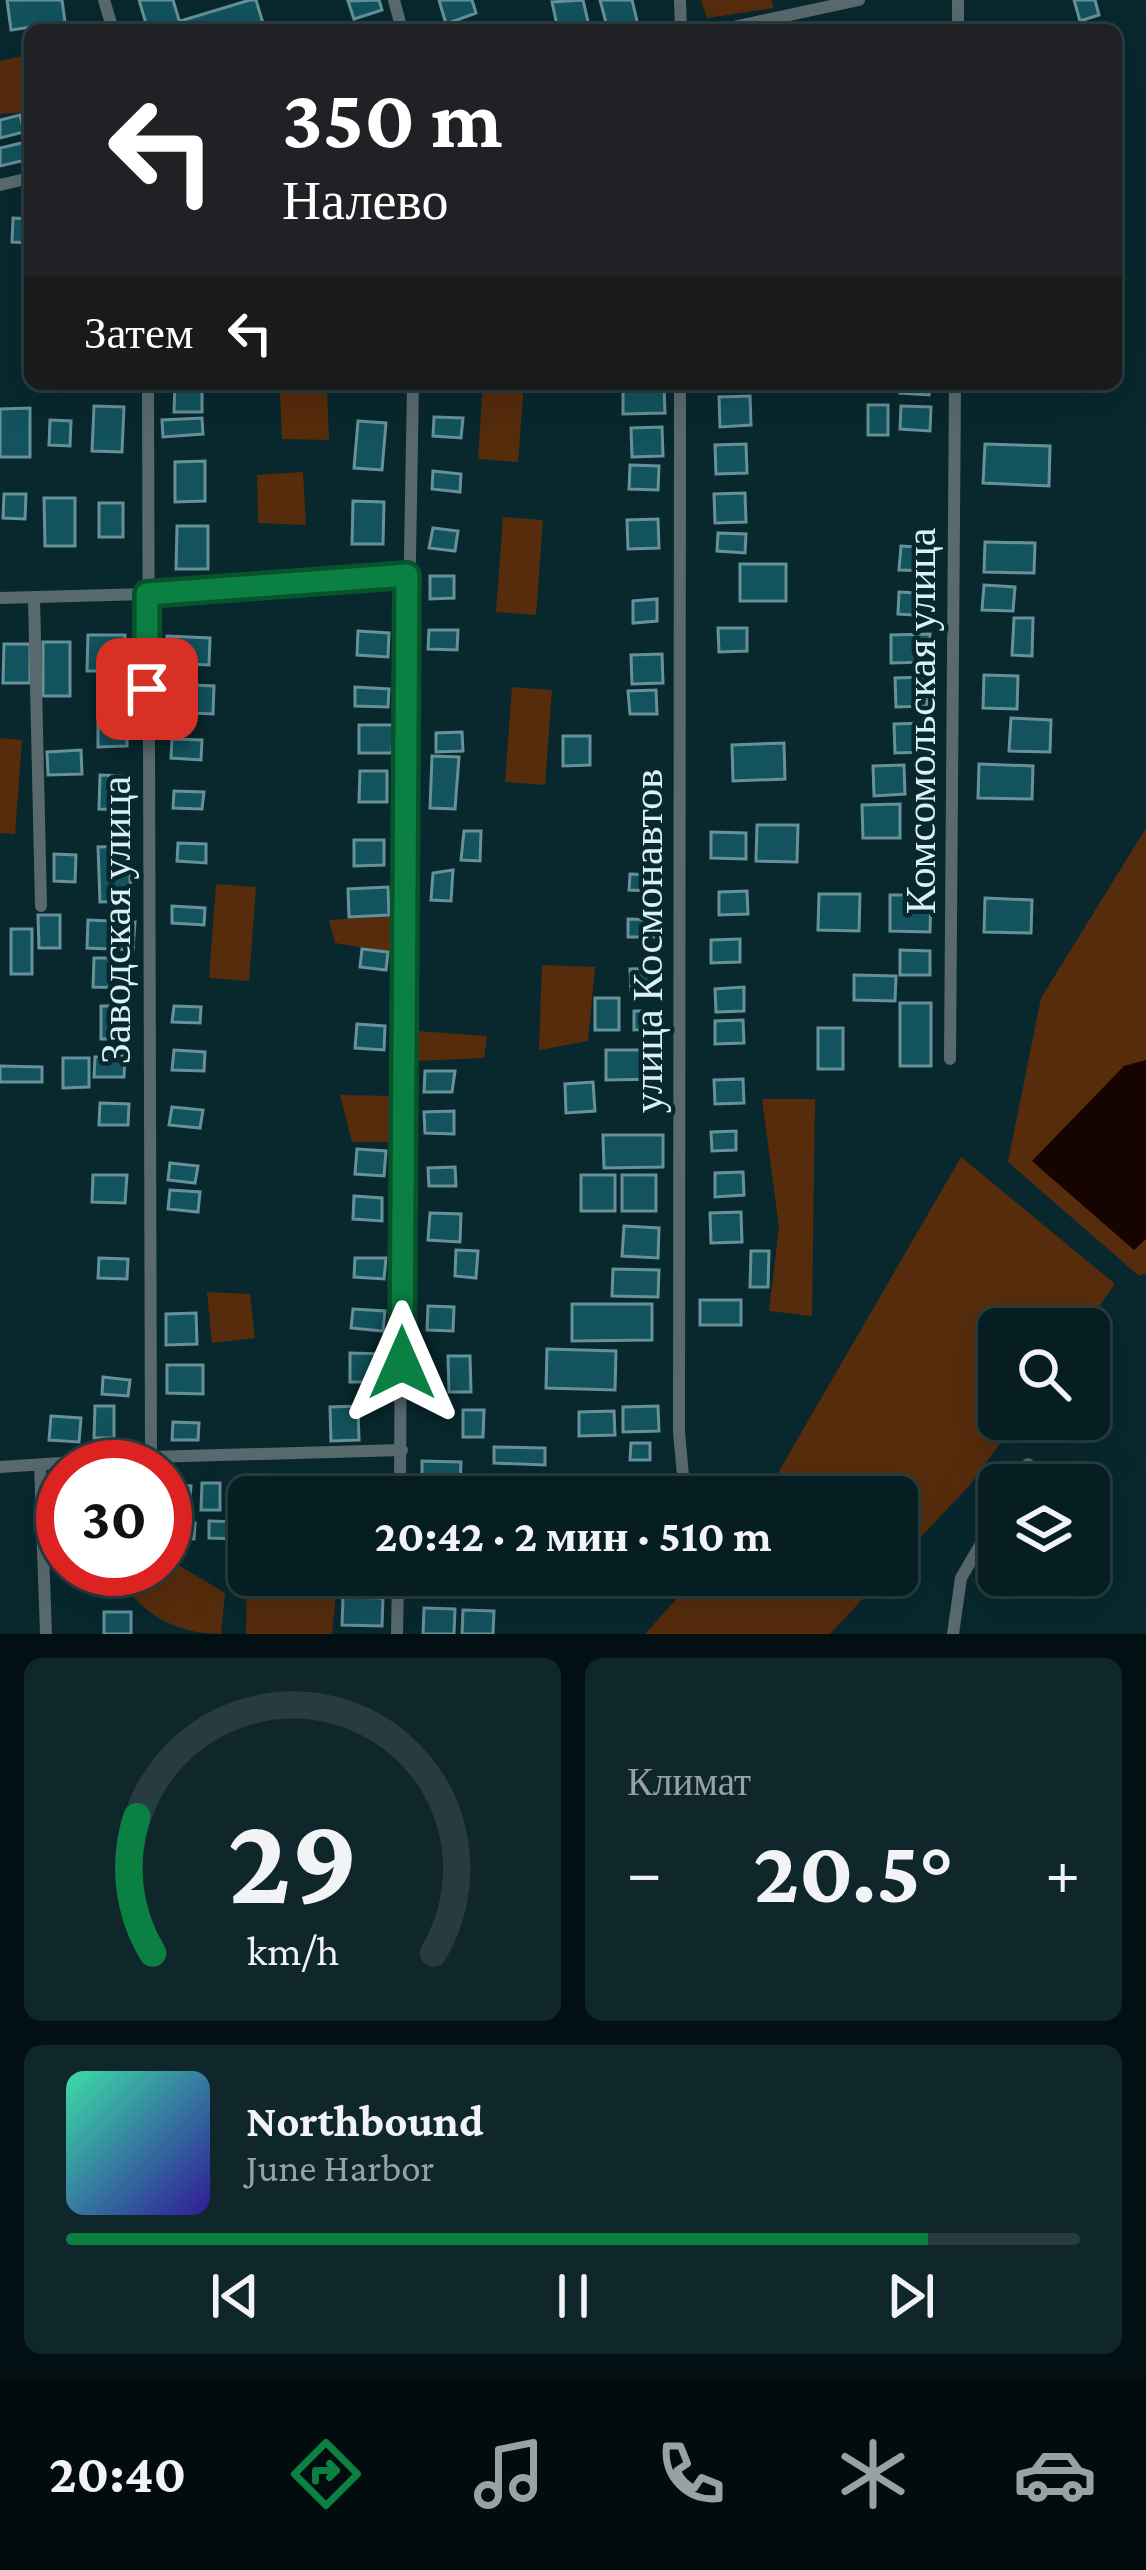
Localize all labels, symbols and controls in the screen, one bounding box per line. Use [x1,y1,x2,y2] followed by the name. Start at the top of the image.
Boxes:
[84,72,240,228] icon: left
[282,72,503,165] text: 350 m
[282,171,448,231] text: Налево
[217,300,283,366] icon: left
[84,308,193,358] text: Затем
[897,527,944,914] street label: Комсомольская улица
[96,638,198,740] pin
[114,656,180,722] icon: arrive
[624,769,671,1113] street label: улица Космонавтов
[92,775,139,1064] street label: Заводская улица
[339,1300,465,1426] position arrow
[978,1308,1110,1596] map controls
[978,1308,1110,1440] button: search
[36,1440,192,1596] speed limit sign: 30
[978,1464,1110,1596] button: layers
[374,1511,772,1561] text: 20:42 · 2 мин · 510 m
[627,1760,751,1803] text: Климат
[227,1790,358,1929] text: 29
[753,1821,954,1921] text: 20.5°
[627,1835,662,1908] text: −
[1045,1835,1080,1908] text: +
[246,1926,339,1973] text: km/h
[246,2096,484,2146] text: Northbound
[246,2146,434,2189] text: June Harbor
[202,2263,268,2329] icon: previous
[540,2263,606,2329] icon: pause
[878,2263,944,2329] icon: next
[284,2432,368,2516] icon: directions
[467,2432,551,2516] icon: music
[649,2432,733,2516] icon: phone
[831,2432,915,2516] icon: climate
[1013,2432,1097,2516] icon: car
[49,2444,186,2504] text: 20:40

